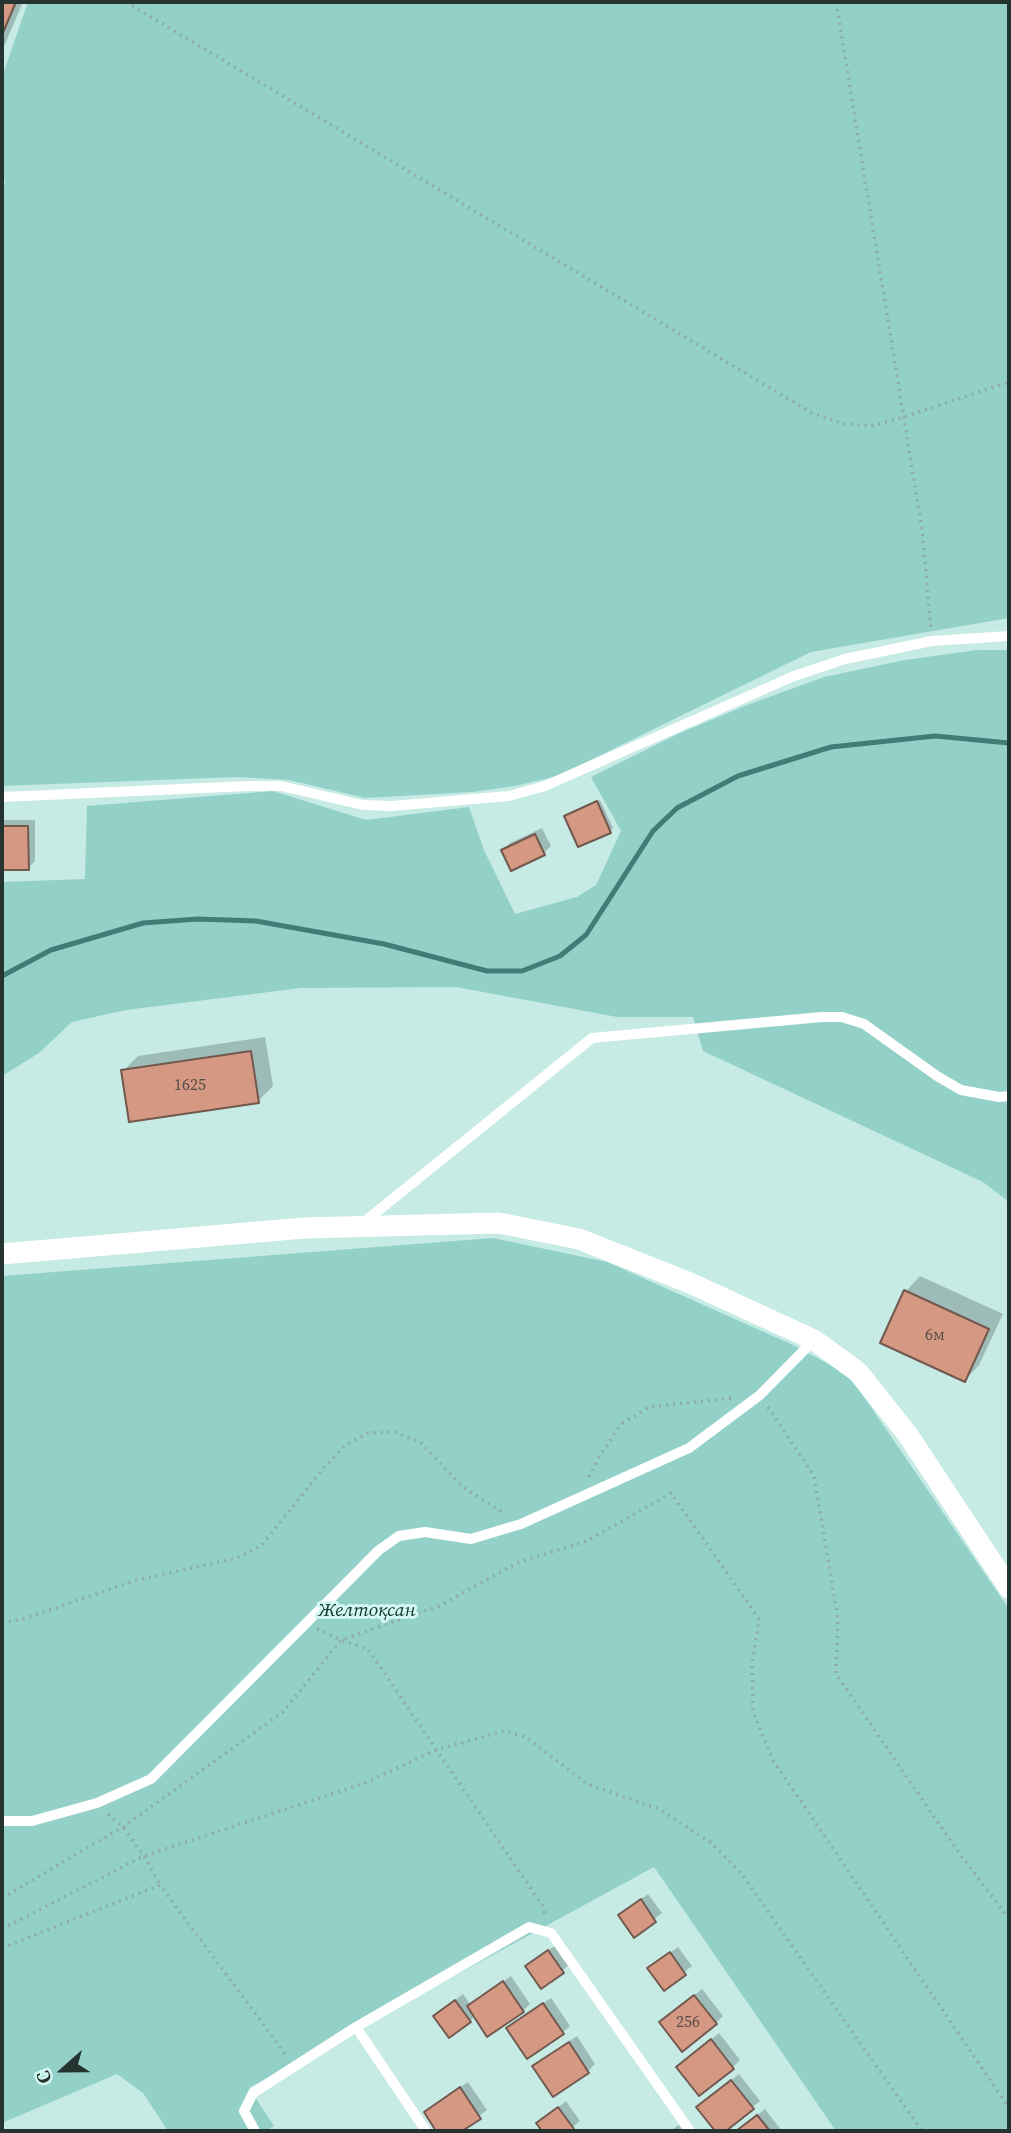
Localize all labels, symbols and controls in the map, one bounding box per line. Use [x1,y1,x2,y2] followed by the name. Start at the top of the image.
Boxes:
[174,1076,206,1096] house number: 1625
[925,1326,945,1346] house number: 6м
[318,1600,416,1622] park label: Желтоқсан
[676,2013,700,2033] house number: 256
[28,2035,98,2105] north arrow
[29,2067,58,2088] text: С

